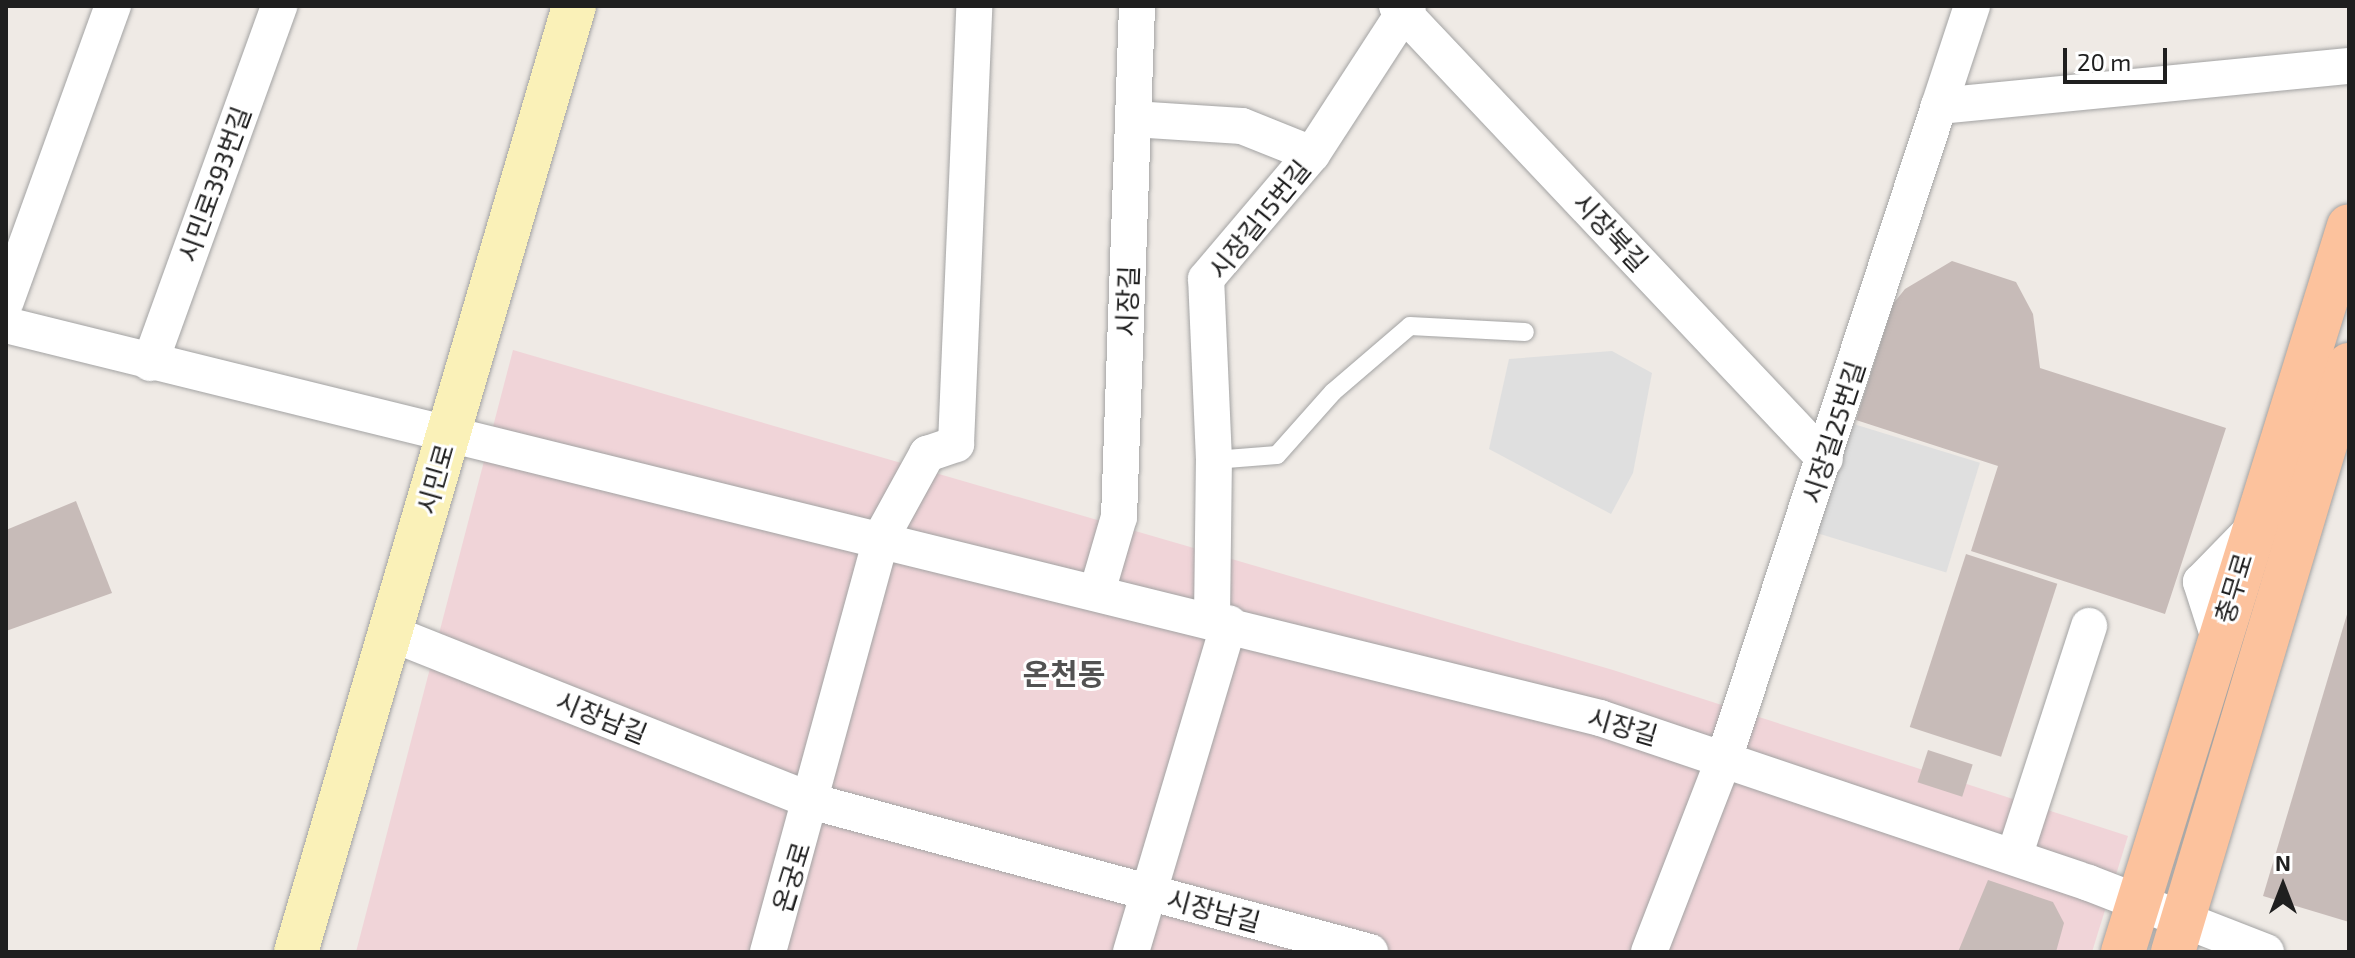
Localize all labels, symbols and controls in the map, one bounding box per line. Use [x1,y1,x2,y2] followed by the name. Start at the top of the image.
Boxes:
[2067,32,2171,82] scale bar
[2077,47,2131,76] text: 20 m
[171,102,257,266] street label: 시민로393번길
[1202,153,1316,285] street label: 시장길15번길
[1567,186,1655,278] street label: 시장북길
[1110,265,1144,337] street label: 시장길
[1795,357,1871,507] street label: 시장길25번길
[410,440,460,518] street label: 시민로
[2208,549,2258,627] street label: 충무로
[1023,655,1105,691] district label: 온천동
[552,685,652,749] street label: 시장남길
[1584,701,1662,751] street label: 시장길
[766,838,816,916] street label: 온궁로
[2243,846,2323,926] north arrow
[2275,849,2291,875] text: N
[1164,883,1264,937] street label: 시장남길

